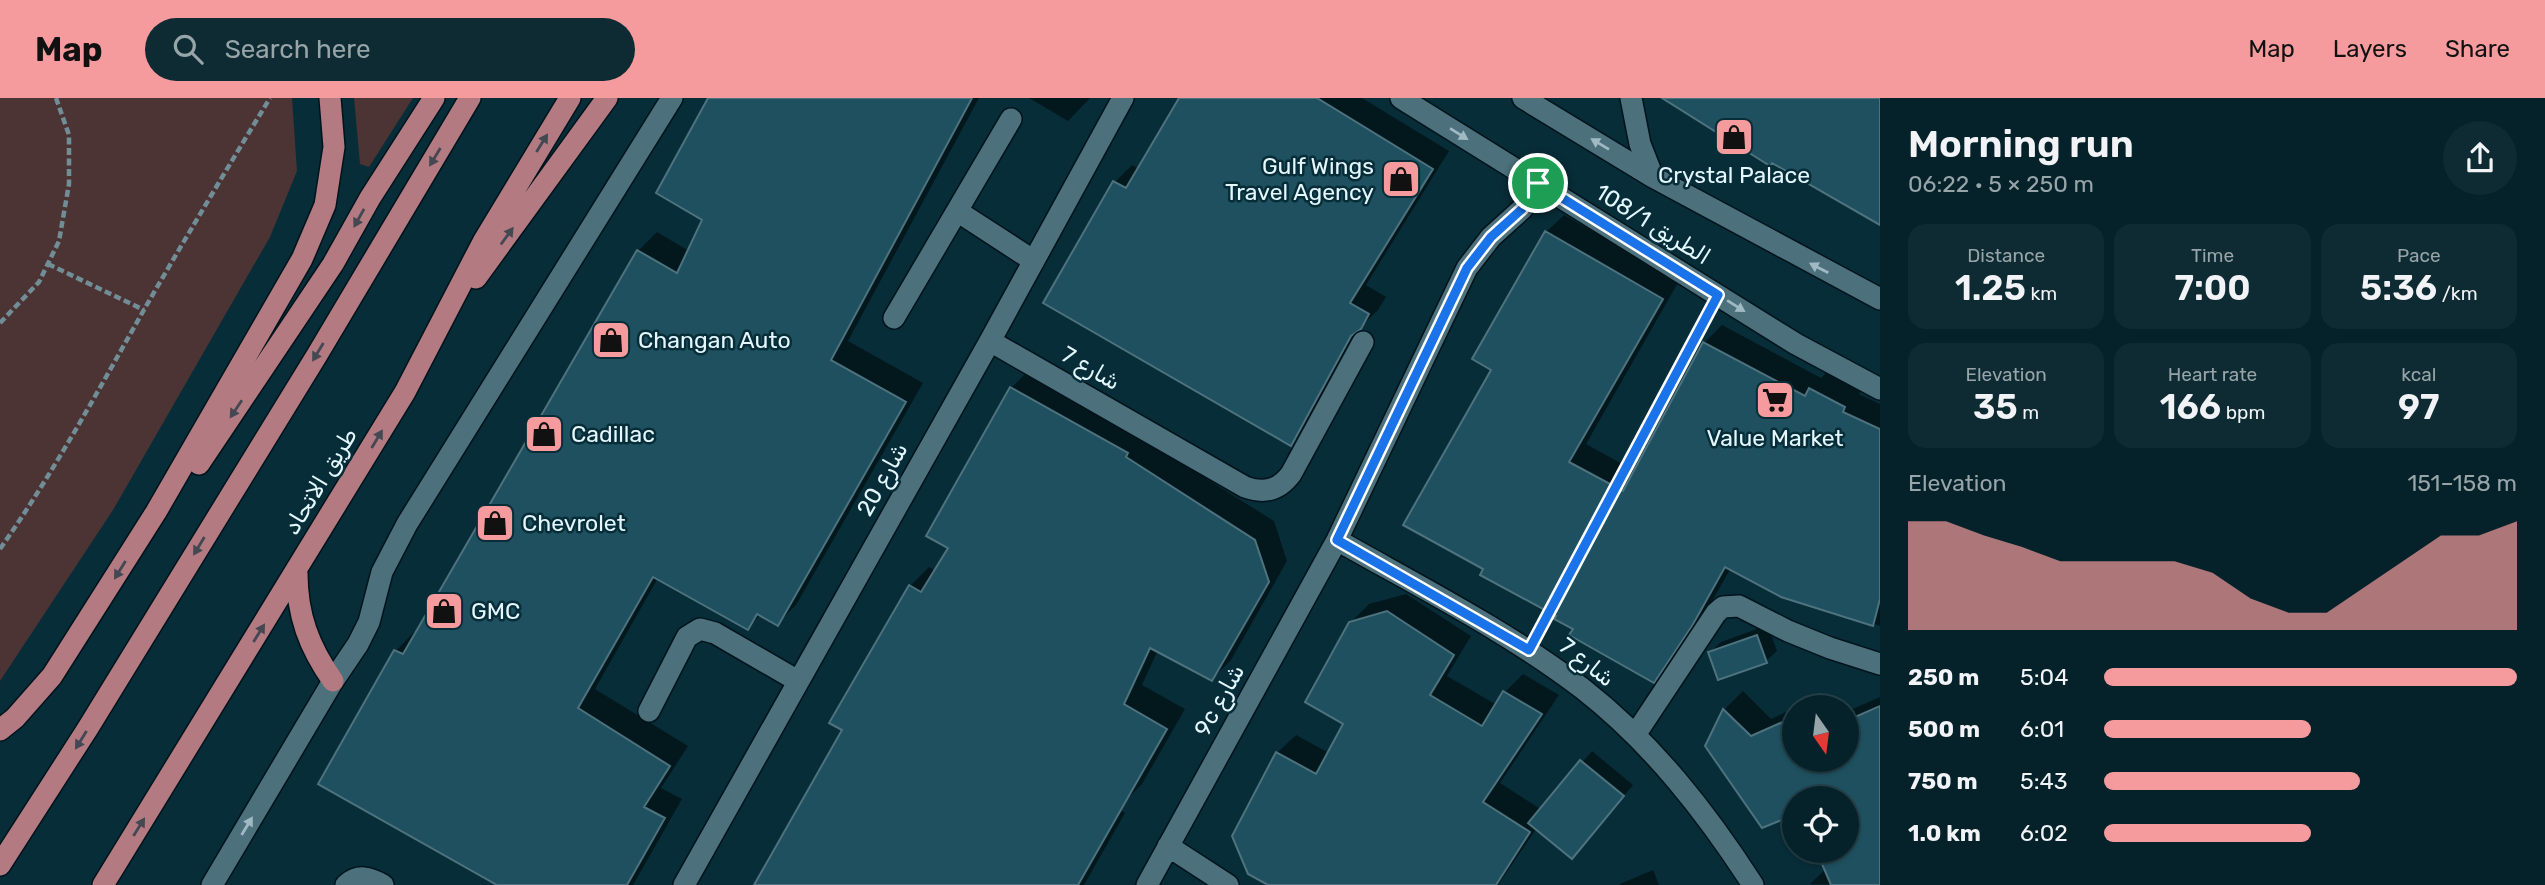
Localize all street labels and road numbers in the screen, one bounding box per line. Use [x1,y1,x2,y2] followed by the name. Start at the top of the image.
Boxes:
[1590,178,1716,270] street label: 108/1 الطريق
[1056,340,1125,398] street label: شارع 7
[277,422,363,540] street label: طريق الاتحاد
[850,437,915,522] street label: شارع 20
[1552,631,1621,694] street label: شارع 7
[1188,659,1252,742] street label: 9c شارع

